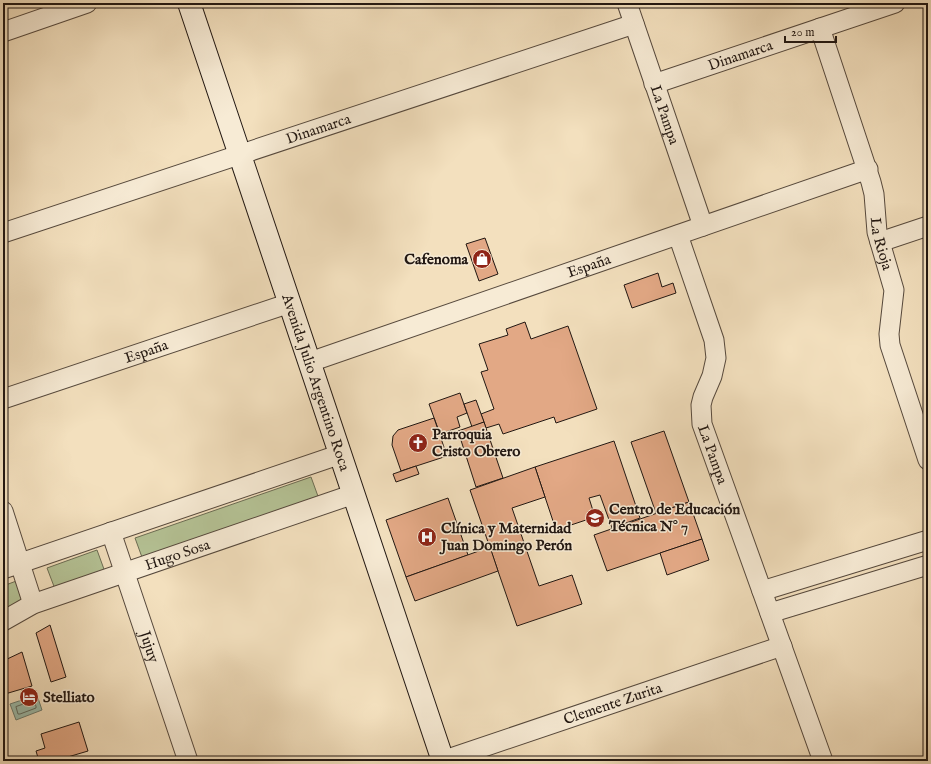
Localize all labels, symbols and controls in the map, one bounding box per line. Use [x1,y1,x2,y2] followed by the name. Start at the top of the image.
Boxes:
[785,18,836,44] scale bar
[791,25,814,40] text: 20 m
[706,36,776,75] street label: Dinamarca
[646,83,684,148] street label: La Pampa
[283,109,354,149] street label: Dinamarca
[866,217,897,273] street label: La Rioja
[471,248,493,270] shop icon: Cafenoma
[404,250,469,269] place label: Cafenoma
[565,250,614,282] street label: España
[277,291,354,474] street label: Avenida Julio Argentino Roca
[122,335,171,368] street label: España
[693,422,732,487] street label: La Pampa
[432,425,520,461] place label: Parroquia Cristo Obrero
[407,432,429,454] church icon: Parroquia Cristo Obrero
[608,500,740,536] place label: Centro de Educación Técnica N° 7
[584,507,606,529] school or university icon: Centro de Educación Técnica N° 7
[439,519,572,555] place label: Clínica y Maternidad Juan Domingo Perón
[416,526,438,548] hospital icon: Clínica y Maternidad Juan Domingo Perón
[142,535,213,575] street label: Hugo Sosa
[134,627,163,666] street label: Jujuy
[561,678,665,729] street label: Clemente Zurita
[18,686,40,708] hotel icon: Stelliato
[43,688,95,707] place label: Stelliato

